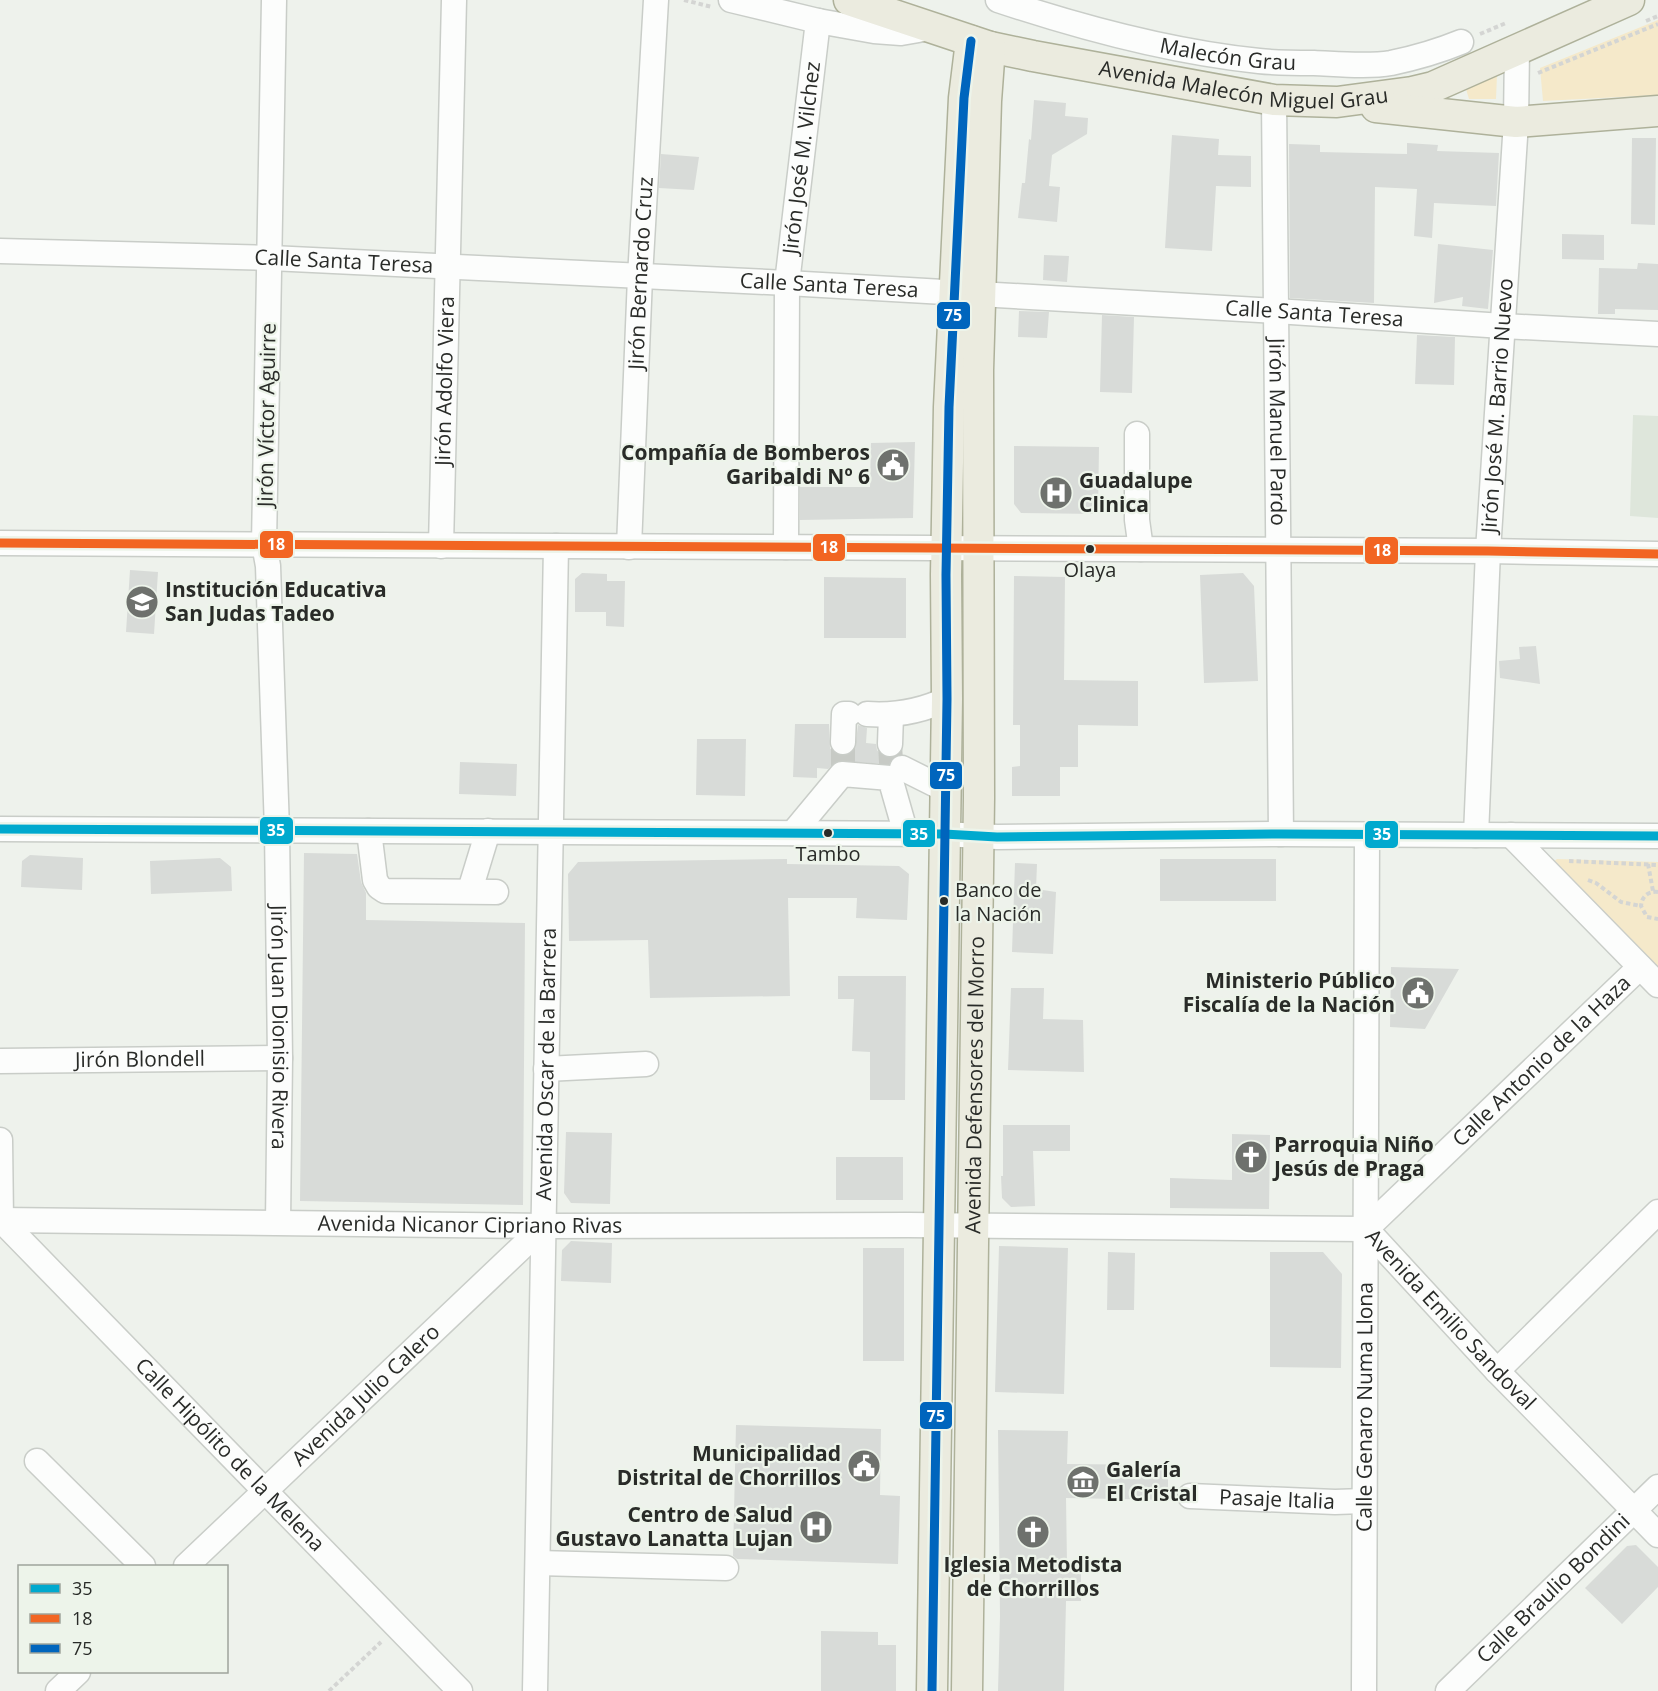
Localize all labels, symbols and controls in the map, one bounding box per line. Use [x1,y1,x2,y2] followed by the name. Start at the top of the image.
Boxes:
[1158,31,1296,76] street label: Malecón Grau
[1097,53,1390,115] street label: Avenida Malecón Miguel Grau
[775,60,826,258] street label: Jirón José M. Vilchez
[621,176,659,372] street label: Jirón Bernardo Cruz
[254,243,434,279] street label: Calle Santa Teresa
[739,266,919,304] street label: Calle Santa Teresa
[1474,277,1519,536] street label: Jirón José M. Barrio Nuevo
[1224,293,1405,332] street label: Calle Santa Teresa
[428,296,460,468] street label: Jirón Adolfo Viera
[936,301,971,330] line badge: 75
[944,304,962,326] text: 75
[250,323,282,509] street label: Jirón Víctor Aguirre
[1263,336,1293,526] street label: Jirón Manuel Pardo
[621,438,870,490] place label: Compañía de Bomberos Garibaldi Nº 6
[875,447,911,483] public building icon: Compañía de Bomberos Garibaldi Nº 6
[1079,466,1193,518] place label: Guadalupe Clinica
[1038,475,1074,511] hospital icon: Guadalupe Clinica
[259,530,294,559] line badge: 18
[267,533,285,555] text: 18
[812,533,846,562] line badge: 18
[820,536,838,558] text: 18
[1364,536,1399,565] line badge: 18
[1373,539,1391,561] text: 18
[1084,543,1096,555] marker: Olaya
[1064,556,1116,583] place label: Olaya
[165,575,387,627] place label: Institución Educativa San Judas Tadeo
[124,584,160,620] school or university icon: Institución Educativa San Judas Tadeo
[929,761,963,790] line badge: 75
[937,764,955,786] text: 75
[259,816,294,845] line badge: 35
[267,819,285,841] text: 35
[902,819,936,848] line badge: 35
[1364,820,1399,849] line badge: 35
[910,823,928,845] text: 35
[1373,823,1391,845] text: 35
[822,827,834,839] marker: Tambo
[796,840,860,867] place label: Tambo
[955,876,1042,927] place label: Banco de la Nación
[938,895,950,907] marker: Banco de la Nación
[265,903,295,1150] street label: Jirón Juan Dionisio Rivera
[529,927,562,1201] street label: Avenida Oscar de la Barrera
[958,936,990,1234] street label: Avenida Defensores del Morro
[1183,966,1395,1018] place label: Ministerio Público Fiscalía de la Nación
[1446,968,1636,1152] street label: Calle Antonio de la Haza
[1400,975,1436,1011] public building icon: Ministerio Público Fiscalía de la Nación
[73,1044,205,1073] street label: Jirón Blondell
[1272,1130,1434,1182] place label: Parroquia Niño Jesús de Praga
[1233,1139,1269,1175] church icon: Parroquia Niño Jesús de Praga
[317,1209,622,1239] street label: Avenida Nicanor Cipriano Rivas
[1360,1222,1543,1416] street label: Avenida Emilio Sandoval
[1350,1282,1378,1532] street label: Calle Genaro Numa Llona
[285,1317,445,1472] street label: Avenida Julio Calero
[130,1351,331,1557] street label: Calle Hipólito de la Melena
[919,1401,953,1430] line badge: 75
[927,1405,945,1427] text: 75
[617,1439,841,1491] place label: Municipalidad Distrital de Chorrillos
[846,1448,882,1484] public building icon: Municipalidad Distrital de Chorrillos
[1106,1455,1198,1507] place label: Galería El Cristal
[1065,1464,1101,1500] museum icon: Galería El Cristal
[1218,1482,1335,1515] street label: Pasaje Italia
[555,1500,793,1552] place label: Centro de Salud Gustavo Lanatta Lujan
[1470,1507,1636,1669] street label: Calle Braulio Bondini
[798,1509,834,1545] hospital icon: Centro de Salud Gustavo Lanatta Lujan
[1015,1514,1051,1550] church icon: Iglesia Metodista de Chorrillos
[944,1550,1122,1602] place label: Iglesia Metodista de Chorrillos
[18,1565,228,1673] legend
[72,1576,93,1600] text: 35
[72,1606,93,1630] text: 18
[72,1636,93,1660] text: 75

